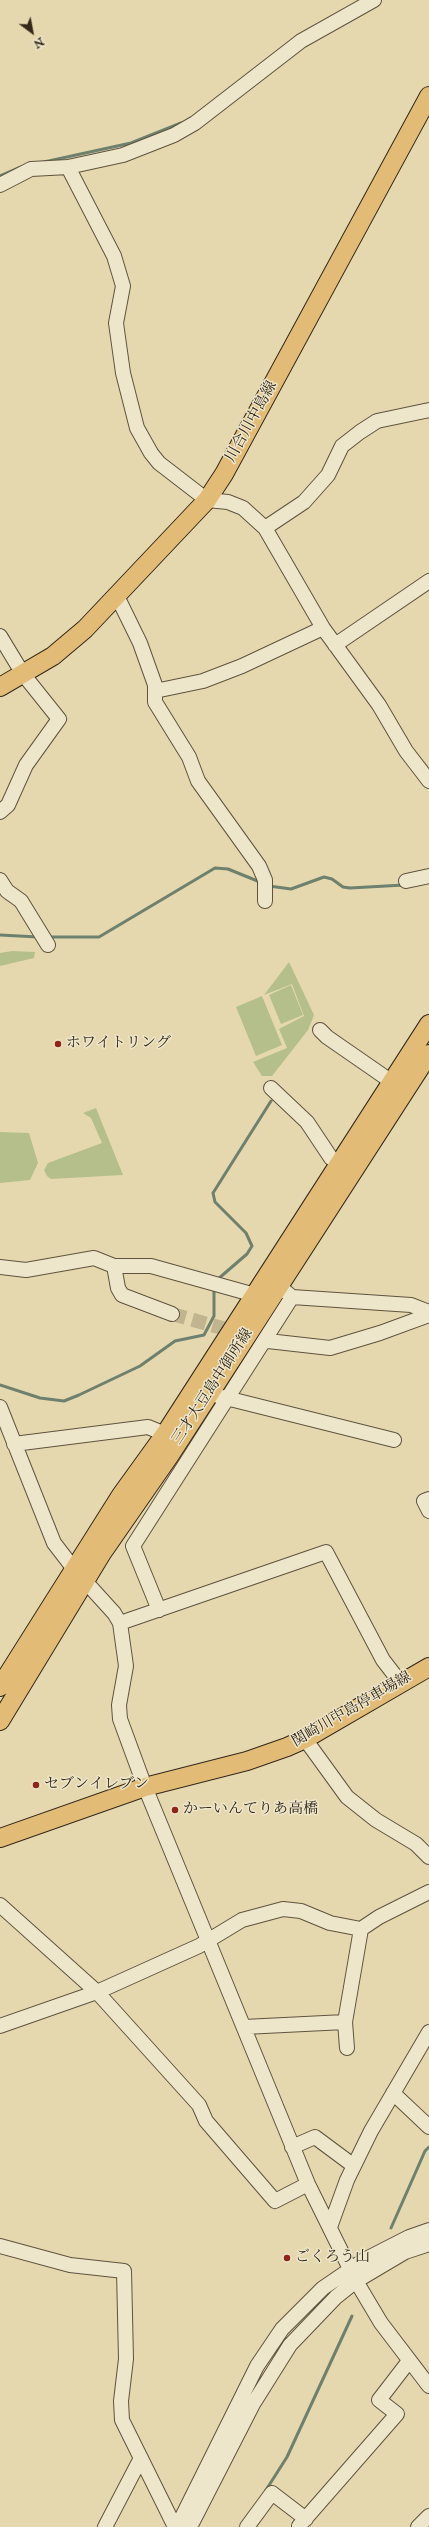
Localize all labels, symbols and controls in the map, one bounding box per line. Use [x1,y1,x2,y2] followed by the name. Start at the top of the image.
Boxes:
[12,12,52,52] north arrow
[31,34,46,51] text: N
[222,378,282,466] street label: 川合川中島線
[66,1035,171,1053] place label: ホワイトリング
[53,1039,63,1049] marker: ホワイトリング
[169,1325,257,1449] street label: 三才大豆島中御所線
[289,1668,415,1752] street label: 関崎川中島停車場線
[44,1776,149,1794] place label: セブンイレブン
[31,1780,41,1790] marker: セブンイレブン
[183,1801,318,1819] place label: かーいんてりあ高橋
[170,1805,180,1815] marker: かーいんてりあ高橋
[295,2249,370,2267] place label: ごくろう山
[282,2253,292,2263] marker: ごくろう山

